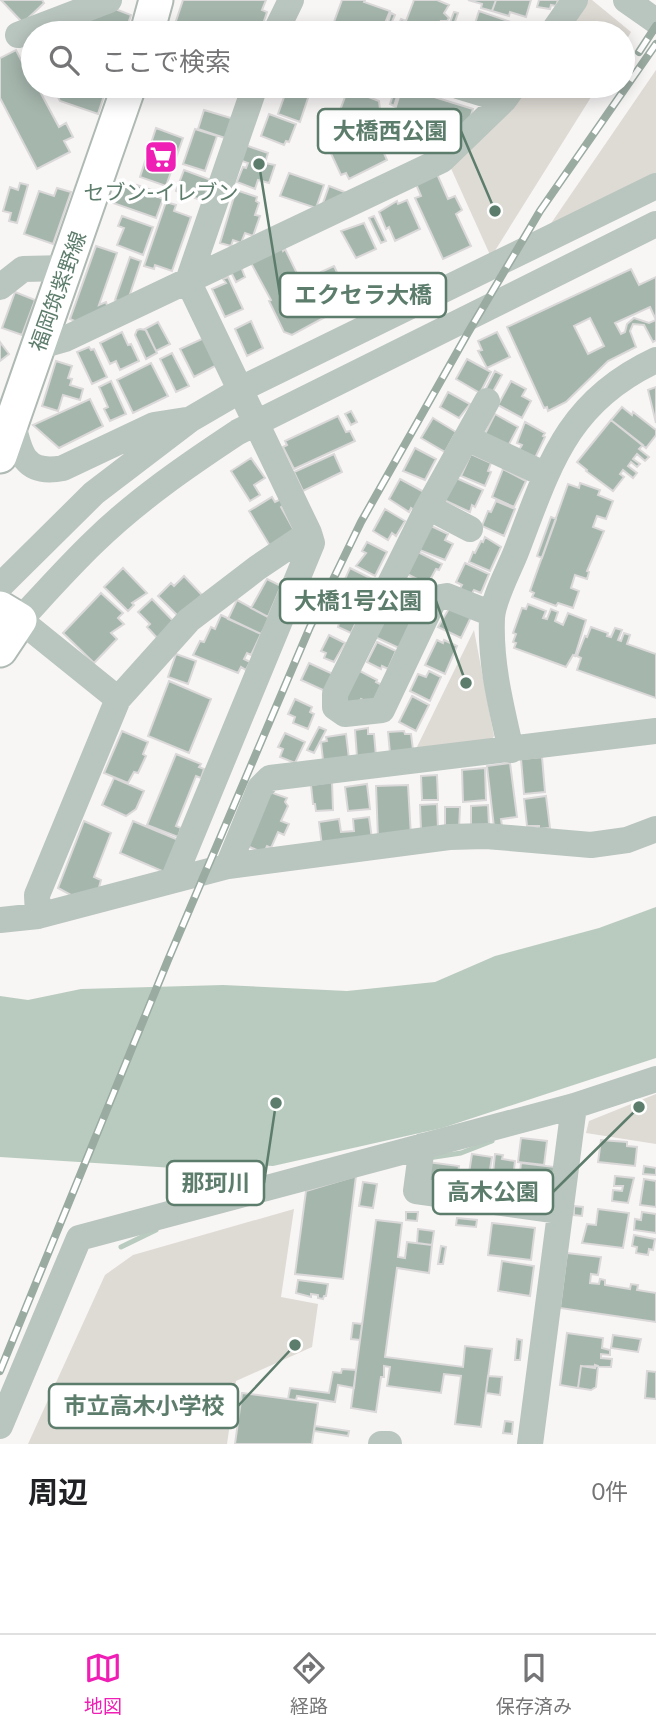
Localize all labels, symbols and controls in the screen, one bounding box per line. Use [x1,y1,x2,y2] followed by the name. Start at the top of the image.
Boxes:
[21,21,635,98] search box
[45,41,83,79] icon: search
[101,45,231,77] text: ここで検索
[318,109,461,153] callout: 大橋西公園
[333,116,448,144] text: 大橋西公園
[142,138,180,176] supermarket icon: セブン-イレブン
[84,179,238,204] place label: セブン-イレブン
[24,228,90,354] street label: 福岡筑紫野線
[280,273,446,317] callout: エクセラ大橋
[294,280,432,308] text: エクセラ大橋
[280,579,436,623] callout: 大橋1号公園
[294,586,422,614] text: 大橋1号公園
[167,1161,264,1205] callout: 那珂川
[182,1168,251,1196] text: 那珂川
[433,1170,553,1214] callout: 高木公園
[447,1177,539,1205] text: 高木公園
[49,1384,238,1428] callout: 市立高木小学校
[64,1391,225,1419] text: 市立高木小学校
[28,1473,88,1509] text: 周辺
[592,1477,628,1505] text: 0件
[84,1649,122,1718] tab: 地図
[290,1649,328,1718] tab: 経路
[496,1649,572,1718] tab: 保存済み

